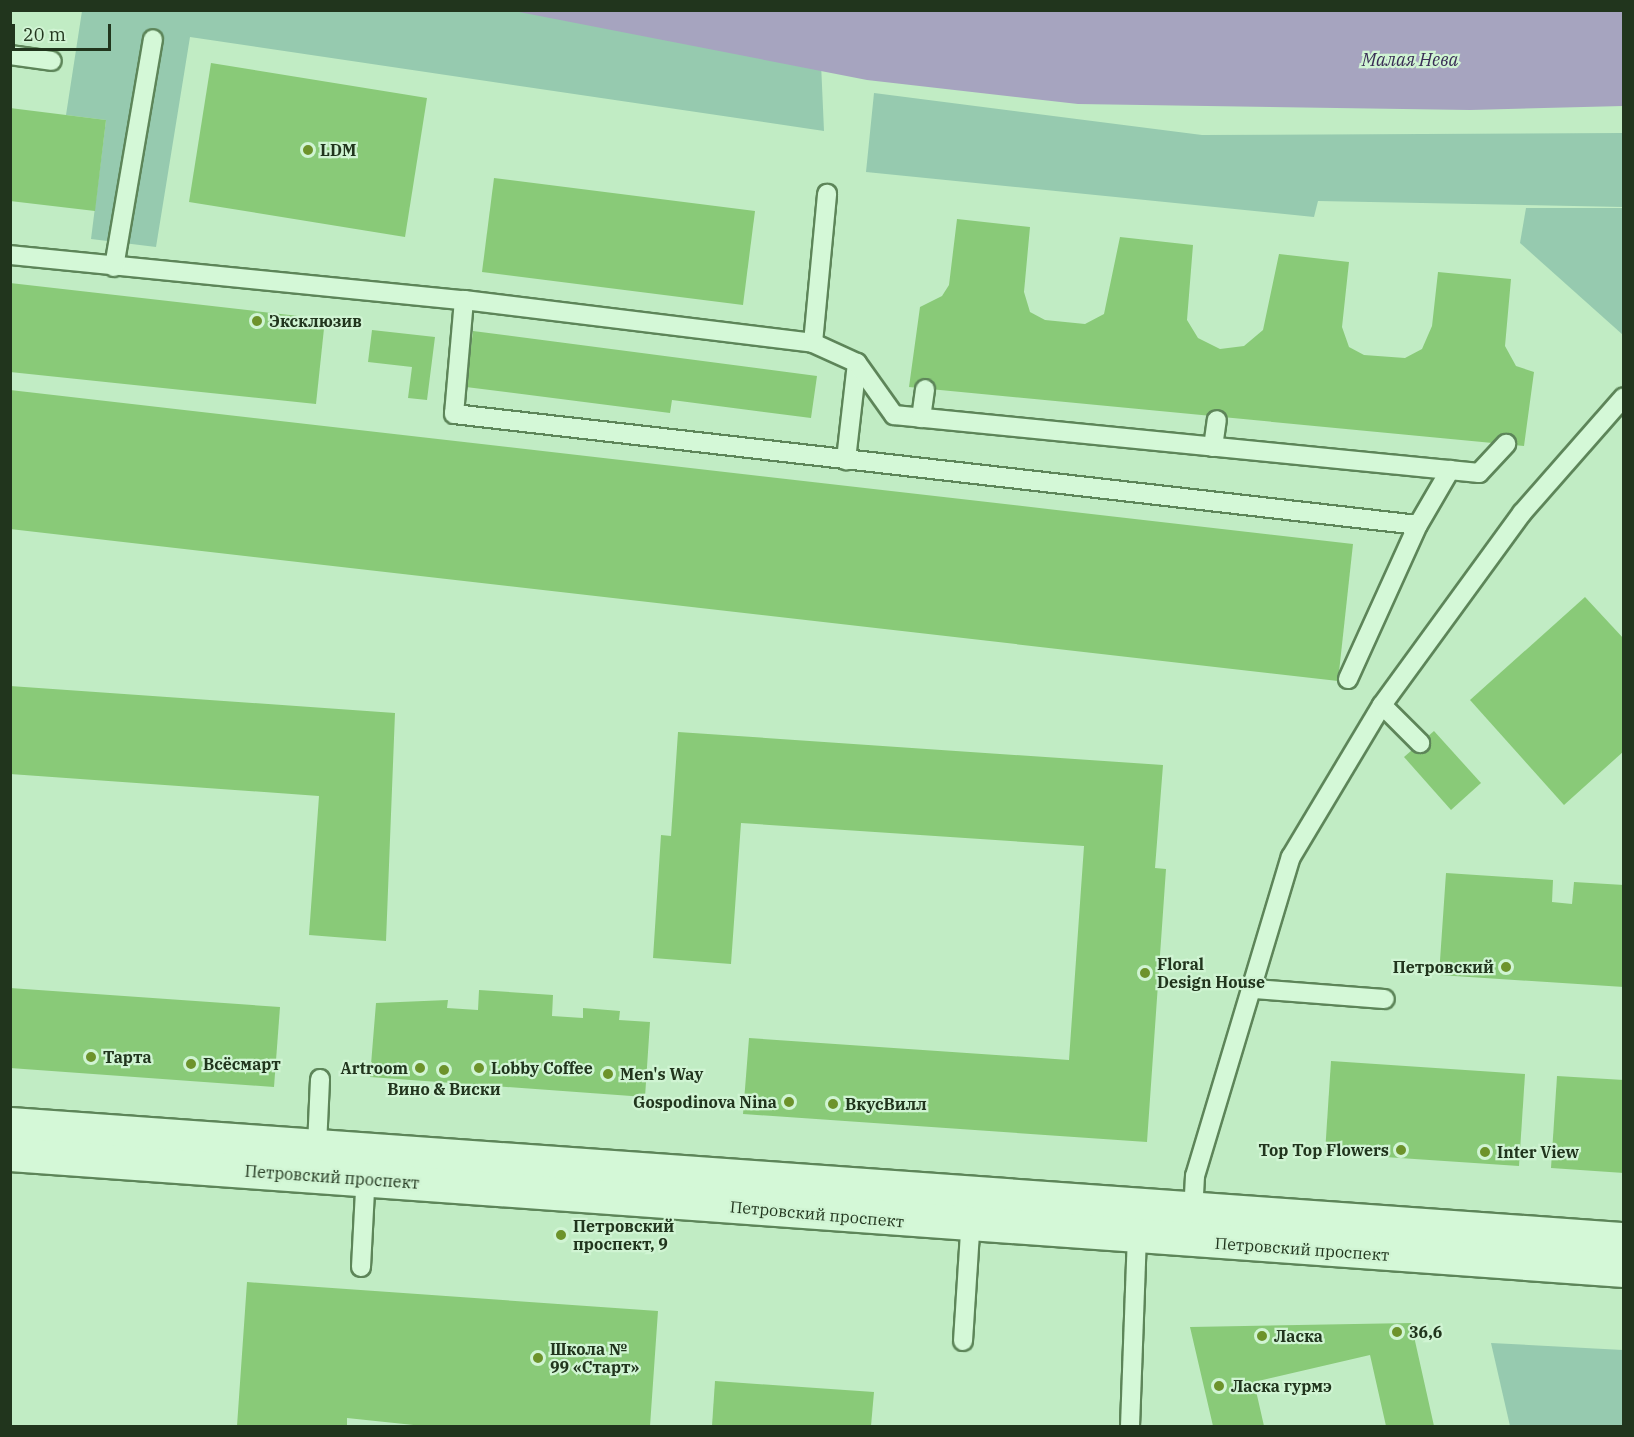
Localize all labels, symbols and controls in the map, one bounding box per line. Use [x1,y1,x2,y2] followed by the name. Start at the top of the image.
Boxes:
[15,12,114,50] scale bar
[23,23,66,46] text: 20 m
[1362,49,1458,71] water label: Малая Нева
[320,140,356,160] place label: LDM
[301,143,315,157] marker: LDM
[269,311,362,331] place label: Эксклюзив
[250,314,264,328] marker: Эксклюзив
[1157,954,1265,992] place label: Floral Design House
[1393,957,1494,977] place label: Петровский
[1499,960,1513,974] marker: Петровский
[1138,966,1152,980] marker: Floral Design House
[103,1047,152,1067] place label: Тарта
[84,1050,98,1064] marker: Тарта
[203,1054,281,1074] place label: Всёсмарт
[184,1057,198,1071] marker: Всёсмарт
[341,1058,408,1078] place label: Artroom
[491,1058,593,1078] place label: Lobby Coffee
[413,1061,427,1075] marker: Artroom
[472,1061,486,1075] marker: Lobby Coffee
[437,1063,451,1077] marker: Вино & Виски
[620,1064,703,1084] place label: Men's Way
[601,1067,615,1081] marker: Men's Way
[387,1079,501,1099] place label: Вино & Виски
[633,1092,777,1112] place label: Gospodinova Nina
[845,1094,927,1114] place label: ВкусВилл
[782,1095,796,1109] marker: Gospodinova Nina
[826,1097,840,1111] marker: ВкусВилл
[1258,1140,1389,1160] place label: Top Top Flowers
[1497,1142,1579,1162] place label: Inter View
[1394,1143,1408,1157] marker: Top Top Flowers
[1478,1145,1492,1159] marker: Inter View
[244,1161,420,1193] street label: Петровский проспект
[729,1197,905,1231] street label: Петровский проспект
[573,1216,674,1254] place label: Петровский проспект, 9
[554,1228,568,1242] marker: Петровский проспект, 9
[1214,1233,1390,1265] street label: Петровский проспект
[1409,1322,1442,1342] place label: 36,6
[1390,1325,1404,1339] marker: 36,6
[1274,1326,1323,1346] place label: Ласка
[1255,1329,1269,1343] marker: Ласка
[550,1339,639,1377] place label: Школа № 99 «Старт»
[531,1351,545,1365] marker: Школа № 99 «Старт»
[1231,1376,1332,1396] place label: Ласка гурмэ
[1212,1379,1226,1393] marker: Ласка гурмэ

